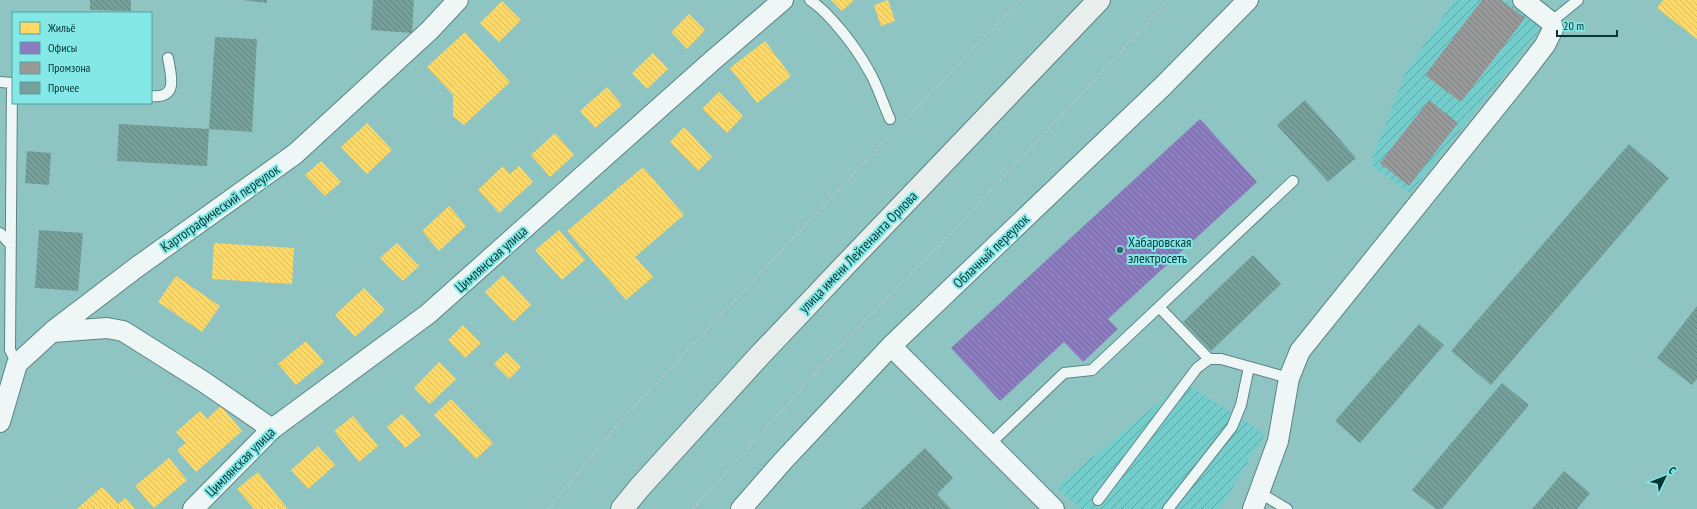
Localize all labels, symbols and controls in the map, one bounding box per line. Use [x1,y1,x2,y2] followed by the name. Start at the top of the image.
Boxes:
[12,12,152,104] legend
[1557,12,1617,38] scale bar
[1563,18,1584,33] text: 20 m
[47,20,75,35] text: Жильё
[48,40,77,55] text: Офисы
[48,60,91,75] text: Промзона
[48,80,79,95] text: Прочее
[157,160,283,256] street label: Картографический переулок
[795,187,921,317] street label: улица имени Лейтенанта Орлова
[949,210,1033,292] street label: Облачный переулок
[451,222,531,296] street label: Цимлянская улица
[1128,233,1191,267] place label: Хабаровская электросеть
[1115,245,1125,255] marker: Хабаровская электросеть
[201,423,279,501] street label: Цимлянская улица
[1645,457,1685,497] north arrow
[1665,464,1679,477] text: С

